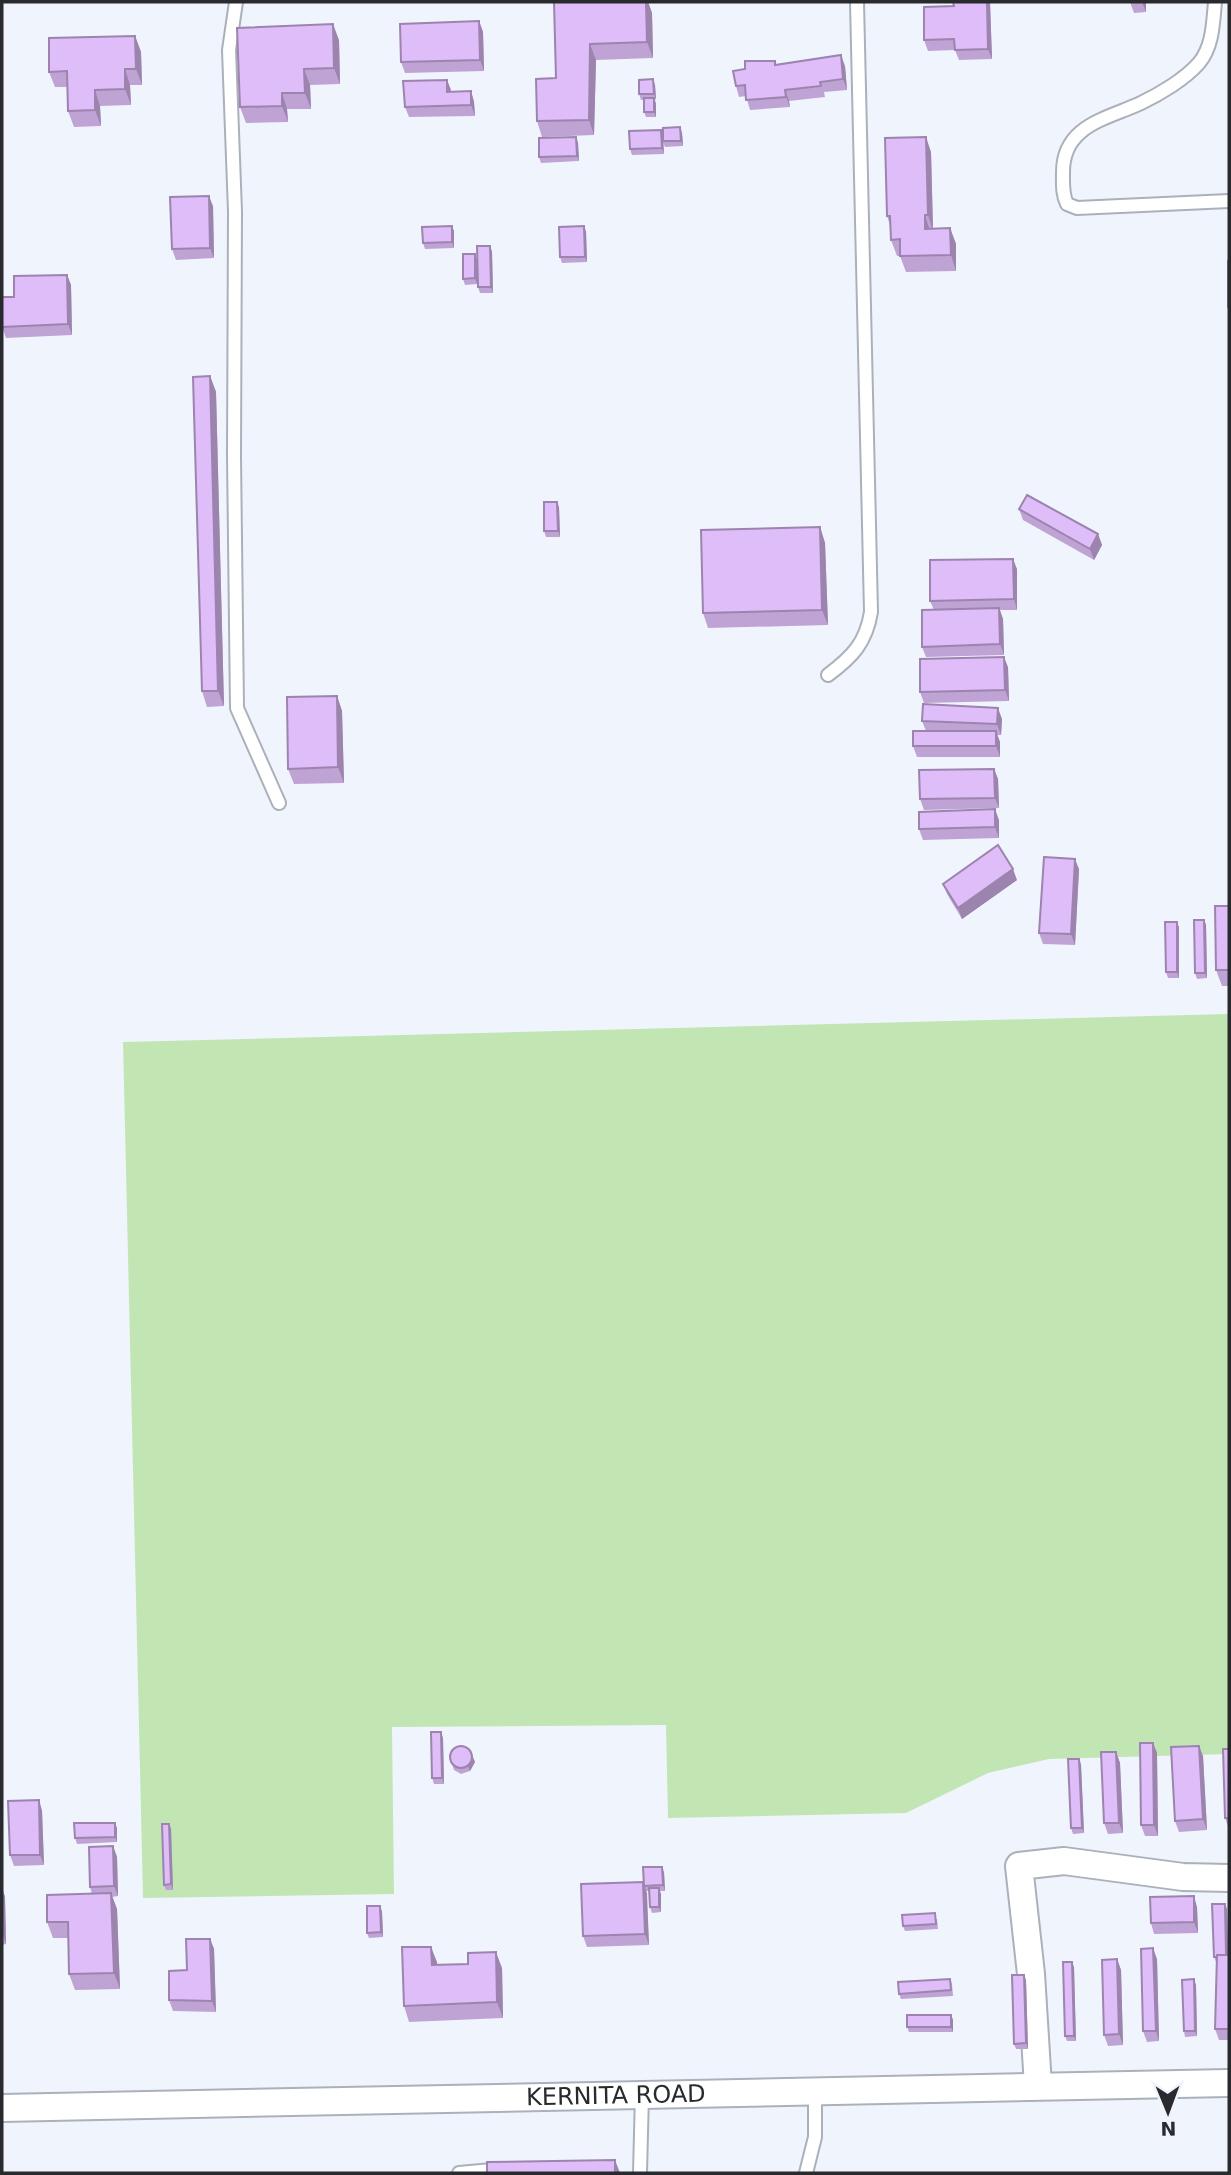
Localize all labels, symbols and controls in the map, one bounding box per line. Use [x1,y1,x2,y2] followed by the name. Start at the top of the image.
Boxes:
[1133,2077,1203,2147] north arrow
[526,2080,706,2111] street label: KERNITA ROAD
[1160,2118,1176,2140] text: N

